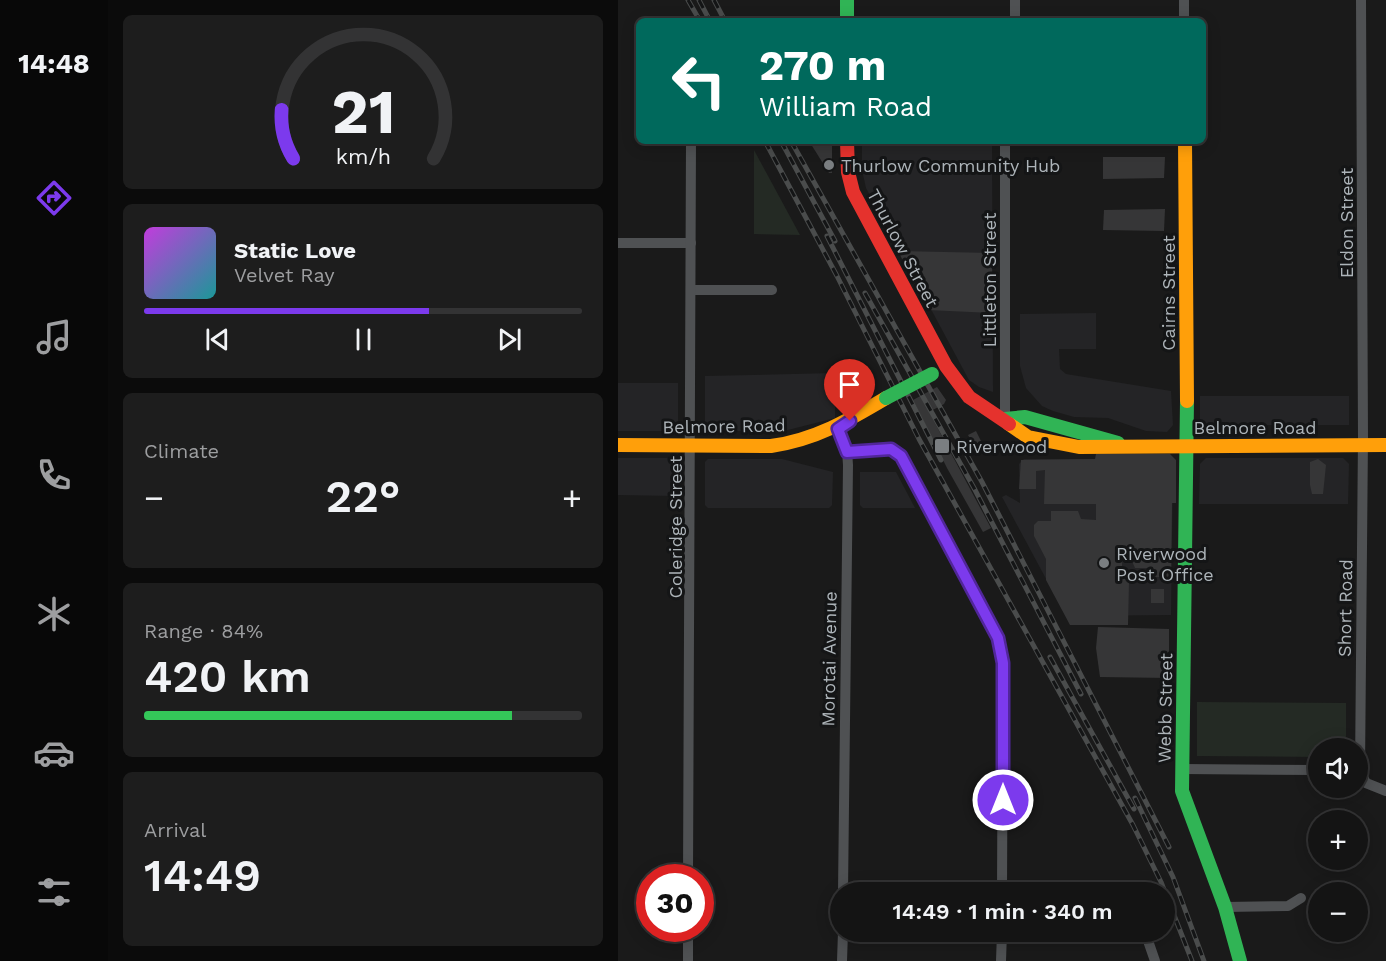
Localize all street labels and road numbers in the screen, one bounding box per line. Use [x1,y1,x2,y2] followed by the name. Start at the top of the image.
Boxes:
[1336,167,1357,278] street label: Eldon Street
[863,185,943,311] street label: Thurlow Street
[979,212,1000,347] street label: Littleton Street
[1158,235,1179,351] street label: Cairns Street
[662,414,786,438] street label: Belmore Road
[1193,417,1317,438] street label: Belmore Road
[665,455,686,598] street label: Coleridge Street
[1334,559,1356,657] street label: Short Road
[817,591,841,727] street label: Morotai Avenue
[1154,652,1176,763] street label: Webb Street

